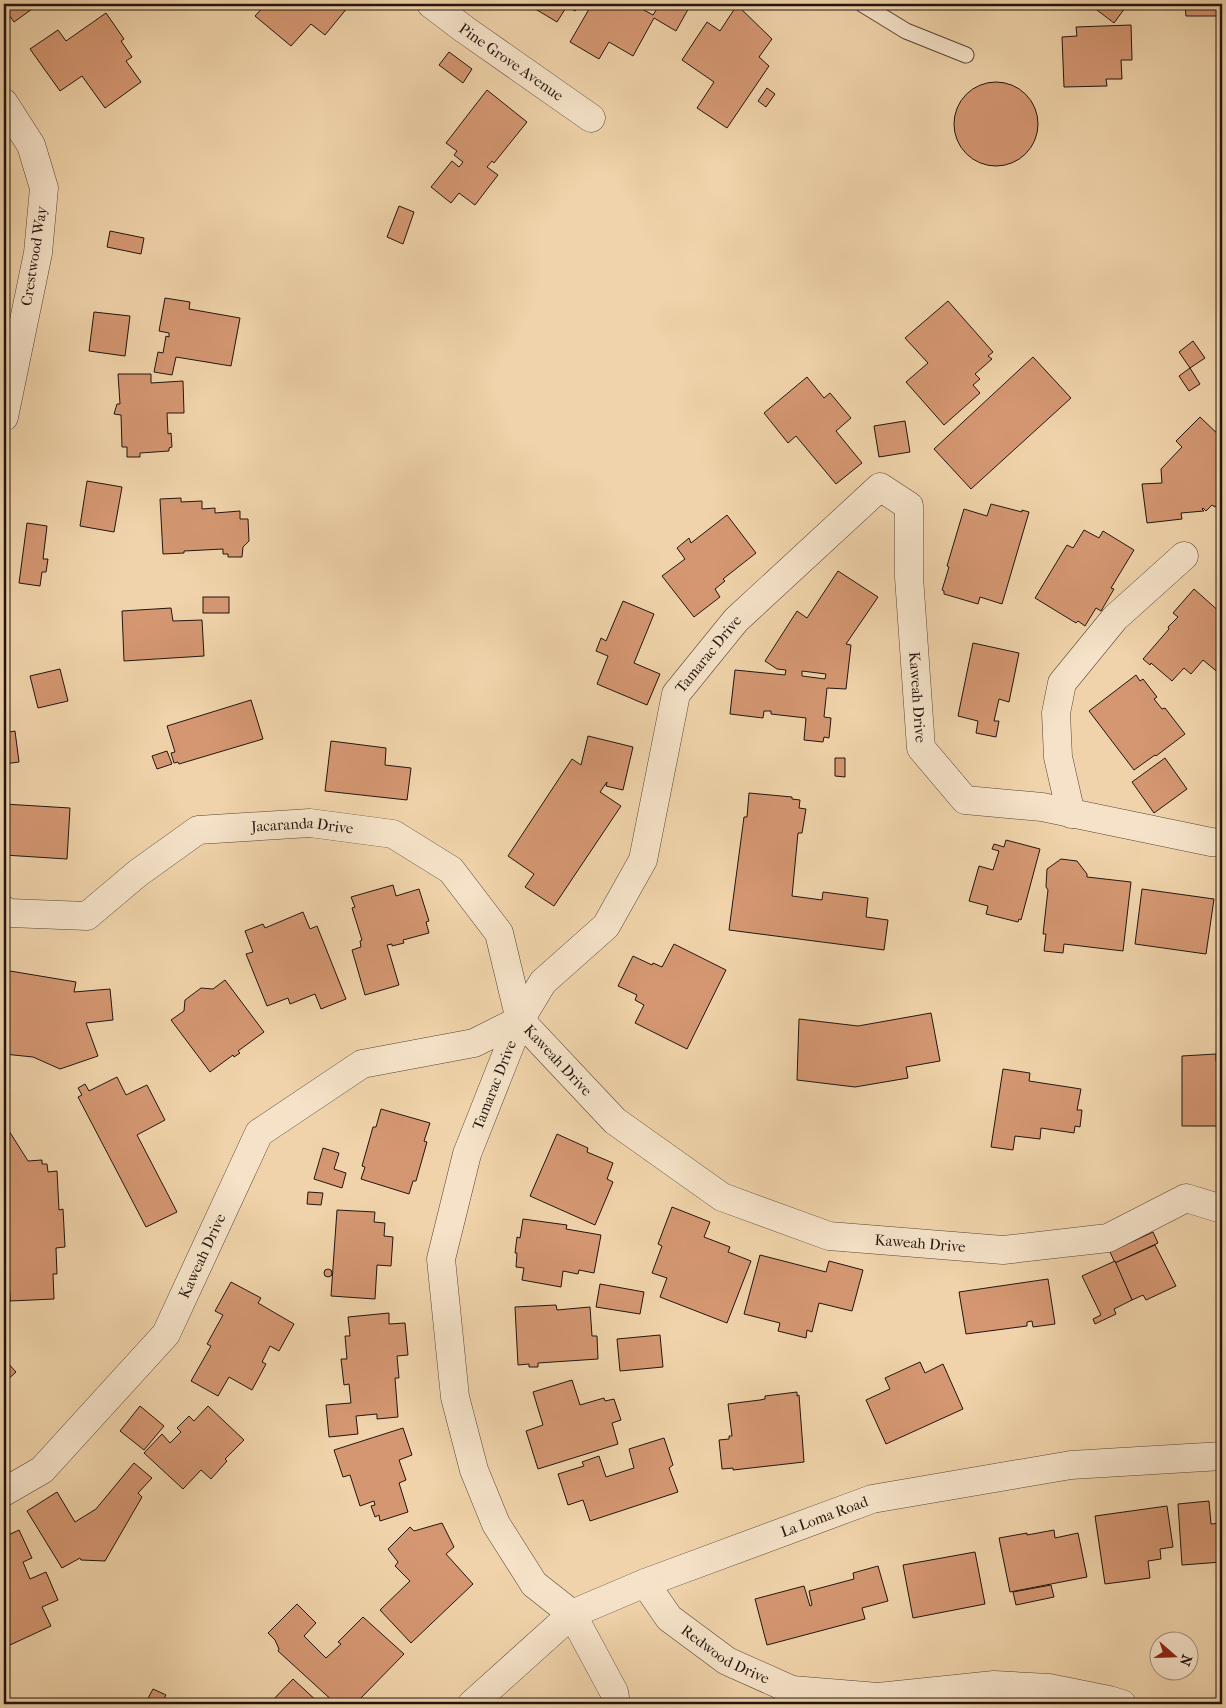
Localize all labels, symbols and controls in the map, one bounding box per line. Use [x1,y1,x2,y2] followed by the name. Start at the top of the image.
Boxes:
[456,19,567,105] street label: Pine Grove Avenue
[17,204,51,307] street label: Crestwood Way
[671,610,745,697] street label: Tamarac Drive
[905,651,930,744] street label: Kaweah Drive
[250,814,355,838] street label: Jacaranda Drive
[520,1021,596,1100] street label: Kaweah Drive
[468,1037,520,1133] street label: Tamarac Drive
[175,1210,230,1301] street label: Kaweah Drive
[874,1231,967,1256] street label: Kaweah Drive
[778,1492,871,1541] street label: La Loma Road
[678,1621,773,1688] street label: Redwood Drive
[1148,1630,1198,1680] north arrow
[1176,1652,1196,1669] text: N

